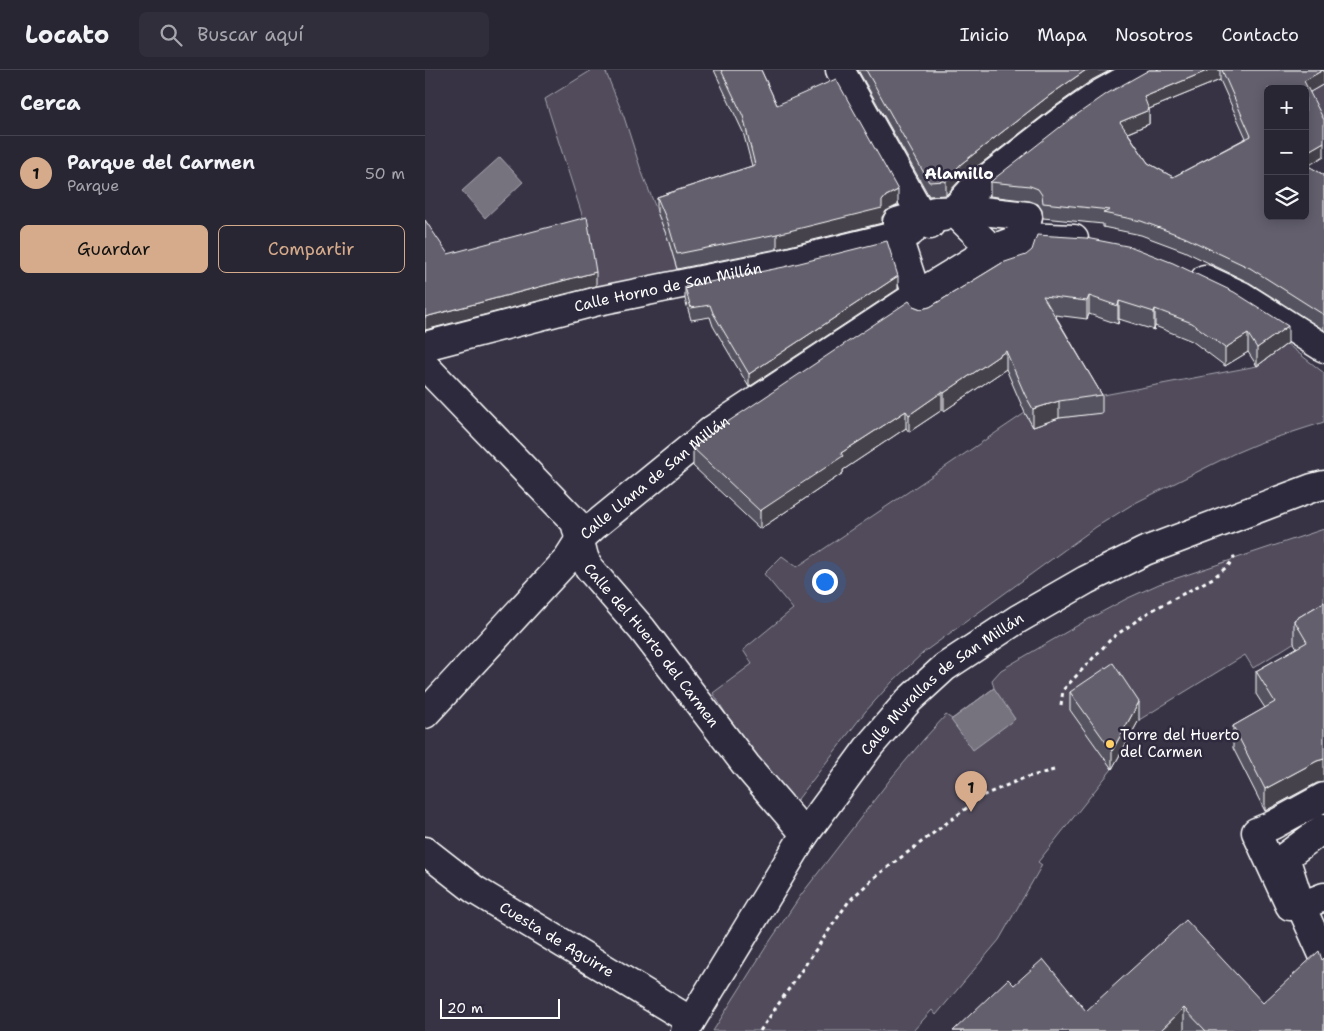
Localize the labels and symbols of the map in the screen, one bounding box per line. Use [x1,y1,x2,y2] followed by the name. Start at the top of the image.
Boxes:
[924,163,994,184] district label: Alamillo
[572,258,764,317] street label: Calle Horno de San Millán
[576,411,733,544] street label: Calle Llana de San Millán
[579,559,724,731] street label: Calle del Huerto del Carmen
[812,569,838,595] your location
[856,608,1027,759] street label: Calle Murallas de San Millán
[1120,725,1240,762] place label: Torre del Huerto del Carmen
[1104,738,1116,750] marker: Torre del Huerto del Carmen
[955,771,987,812] pin: 1
[496,897,618,982] street label: Cuesta de Aguirre
[440,996,560,1019] scale bar

